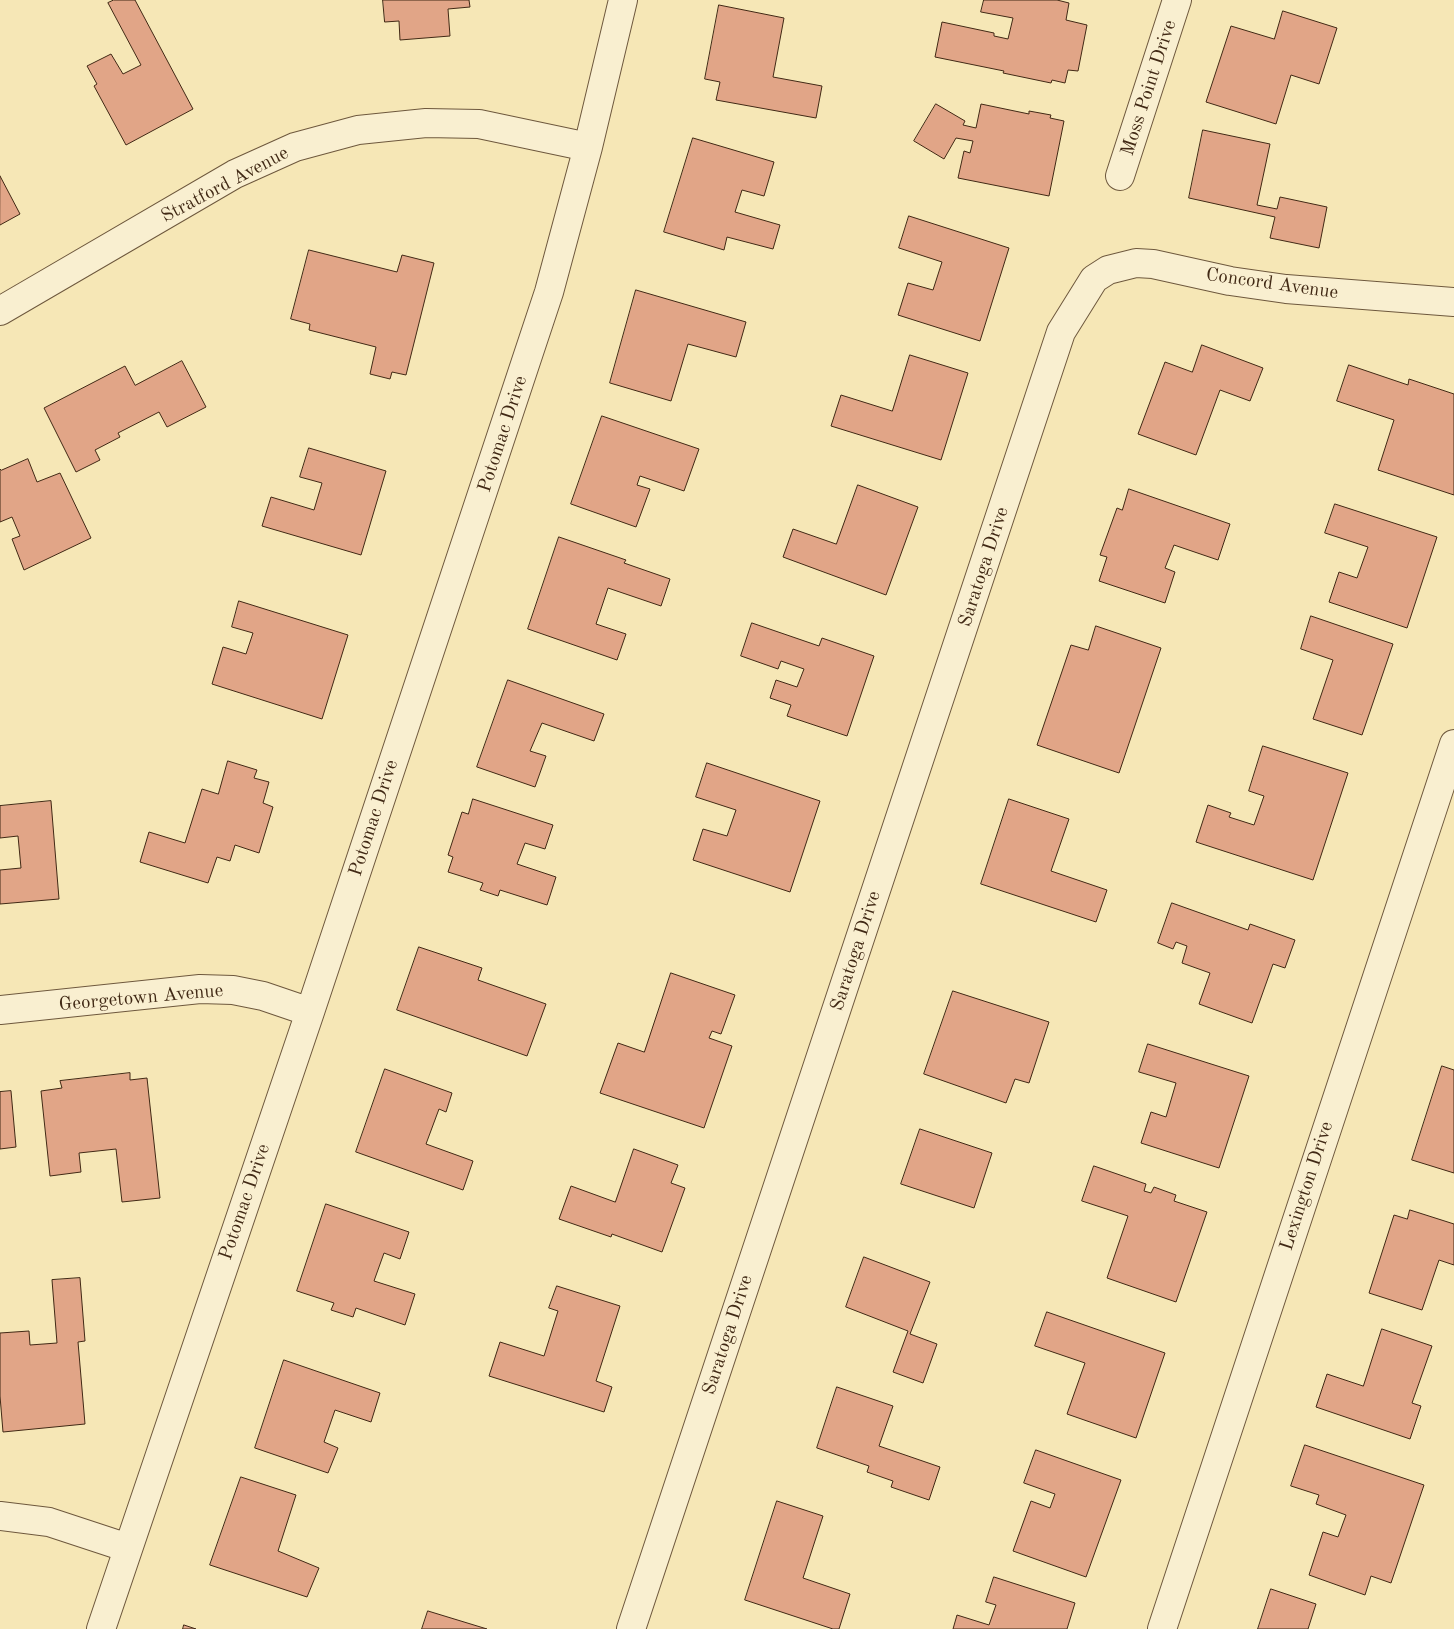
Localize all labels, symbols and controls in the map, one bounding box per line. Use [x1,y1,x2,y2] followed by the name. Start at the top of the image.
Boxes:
[1116,17,1182,159] street label: Moss Point Drive
[157,142,293,228] street label: Stratford Avenue
[1204,263,1340,305] street label: Concord Avenue
[473,373,533,495] street label: Potomac Drive
[954,504,1014,630] street label: Saratoga Drive
[344,757,404,879] street label: Potomac Drive
[826,888,886,1014] street label: Saratoga Drive
[58,979,224,1017] street label: Georgetown Avenue
[1275,1119,1339,1253] street label: Lexington Drive
[215,1141,275,1263] street label: Potomac Drive
[698,1272,758,1398] street label: Saratoga Drive

